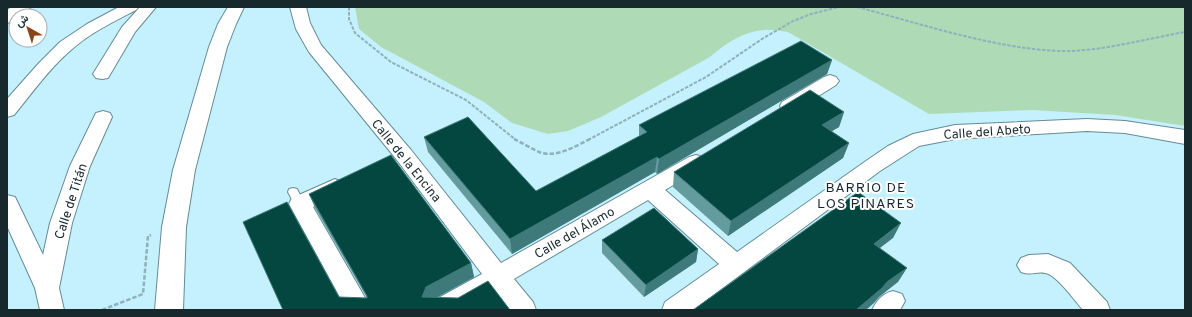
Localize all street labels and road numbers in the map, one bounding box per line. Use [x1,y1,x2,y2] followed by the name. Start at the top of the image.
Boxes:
[367,117,444,206] street label: Calle de la Encina
[943,122,1031,144] street label: Calle del Abeto
[52,162,92,242] street label: Calle de Titán
[531,203,618,263] street label: Calle del Álamo

